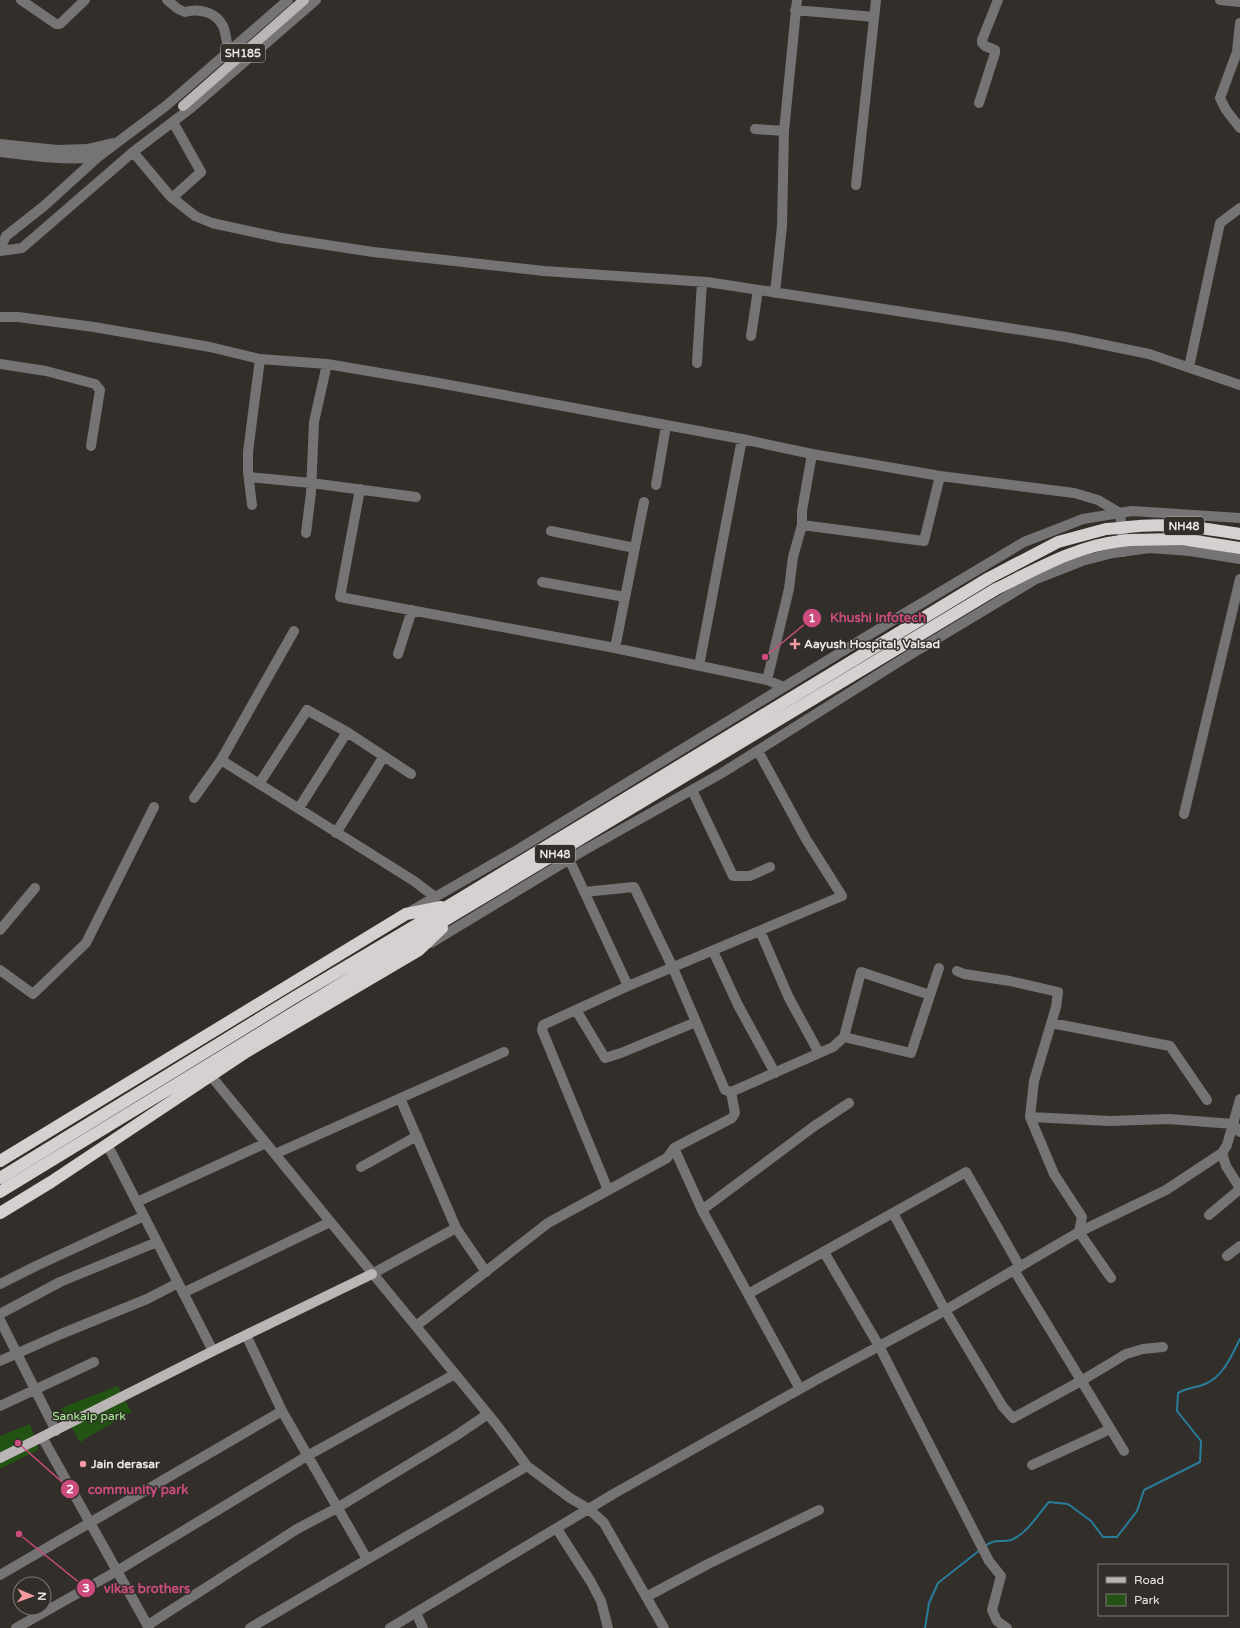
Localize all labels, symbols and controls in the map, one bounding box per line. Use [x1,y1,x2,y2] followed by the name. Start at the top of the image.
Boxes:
[221,44,265,62] road number: SH185
[1164,517,1204,535] road number: NH48
[802,605,935,630] callout: Khushi Infotech
[830,610,926,626] text: Khushi Infotech
[808,611,816,625] text: 1
[804,637,940,652] place label: Aayush Hospital, Valsad
[789,638,801,650] marker: Aayush Hospital, Valsad
[535,845,575,863] road number: NH48
[52,1409,126,1423] park label: Sankalp park
[90,1457,160,1471] place label: Jain derasar
[78,1459,88,1469] marker: Jain derasar
[60,1477,197,1502] callout: community park
[66,1482,74,1496] text: 2
[88,1482,188,1498] text: community park
[1098,1564,1228,1616] legend
[1134,1573,1164,1587] text: Road
[12,1576,52,1616] north arrow
[76,1576,198,1601] callout: vikas brothers
[82,1581,90,1595] text: 3
[104,1581,190,1597] text: vikas brothers
[35,1592,48,1601] text: N
[1134,1593,1160,1607] text: Park

